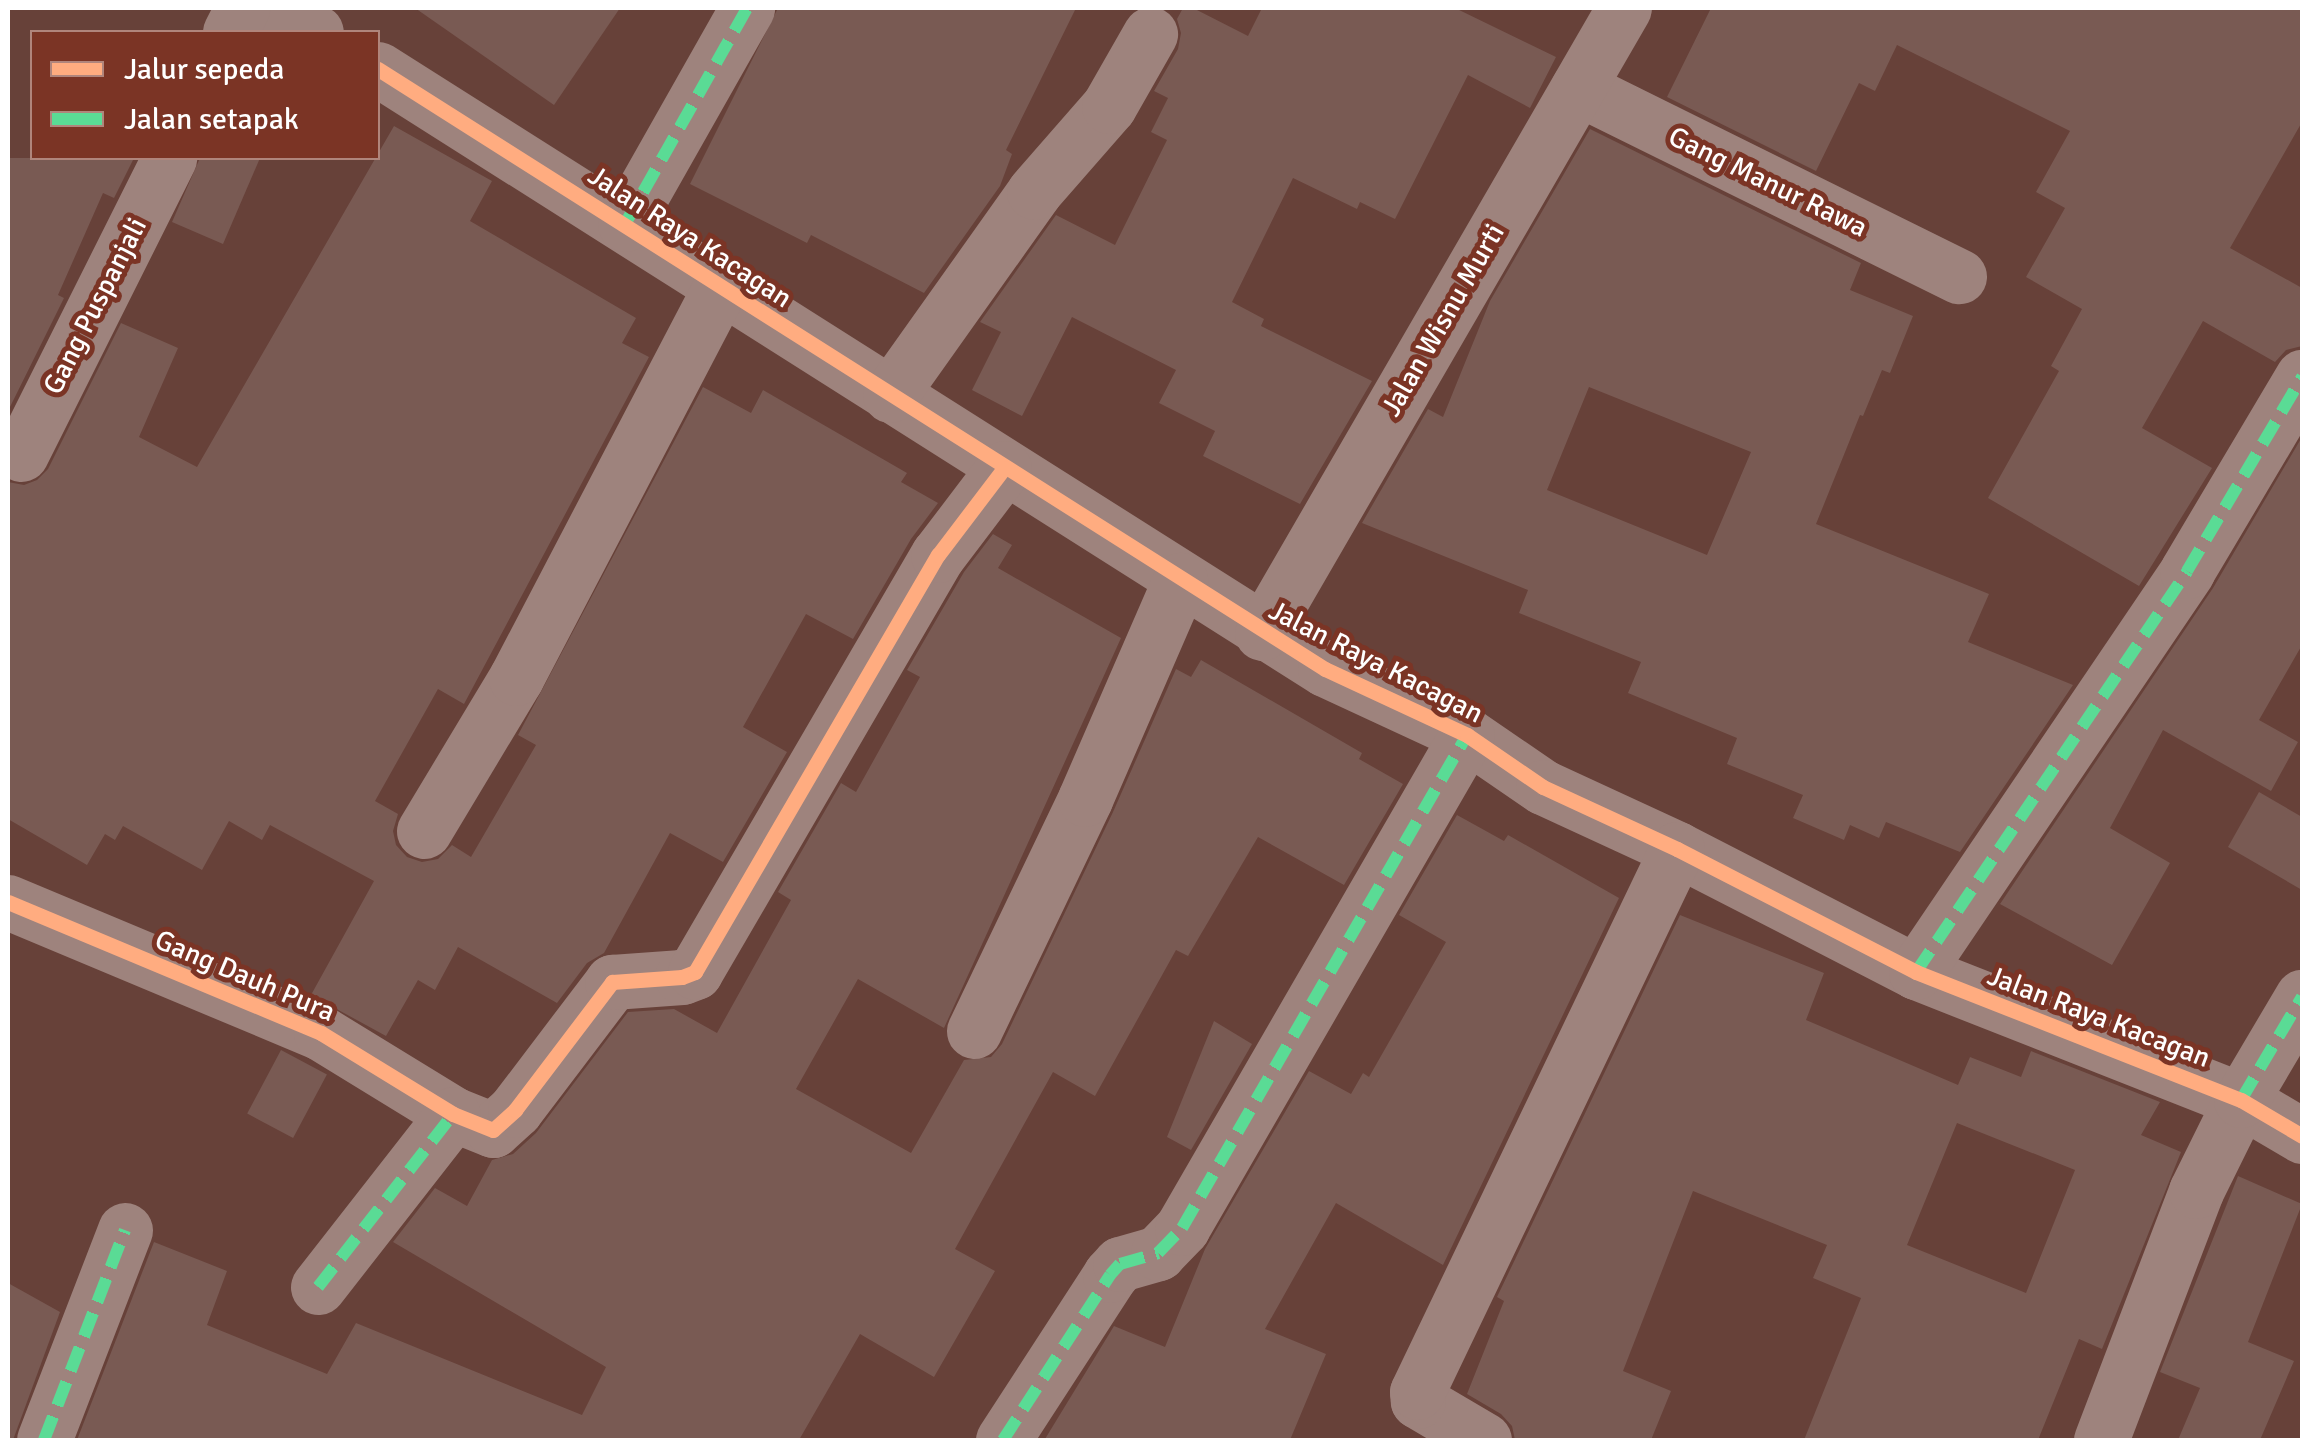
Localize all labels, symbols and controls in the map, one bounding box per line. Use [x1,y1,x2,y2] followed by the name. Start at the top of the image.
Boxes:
[30,30,380,160] legend
[124,51,285,88] text: Jalur sepeda
[124,101,299,138] text: Jalan setapak
[1663,119,1873,245] street label: Gang Manur Rawa
[582,159,798,315] street label: Jalan Raya Kacagan
[36,212,154,400] street label: Gang Puspanjali
[1374,218,1512,422] street label: Jalan Wisnu Murti
[1263,594,1489,730] street label: Jalan Raya Kacagan
[150,923,340,1029] street label: Gang Dauh Pura
[1983,959,2215,1075] street label: Jalan Raya Kacagan

